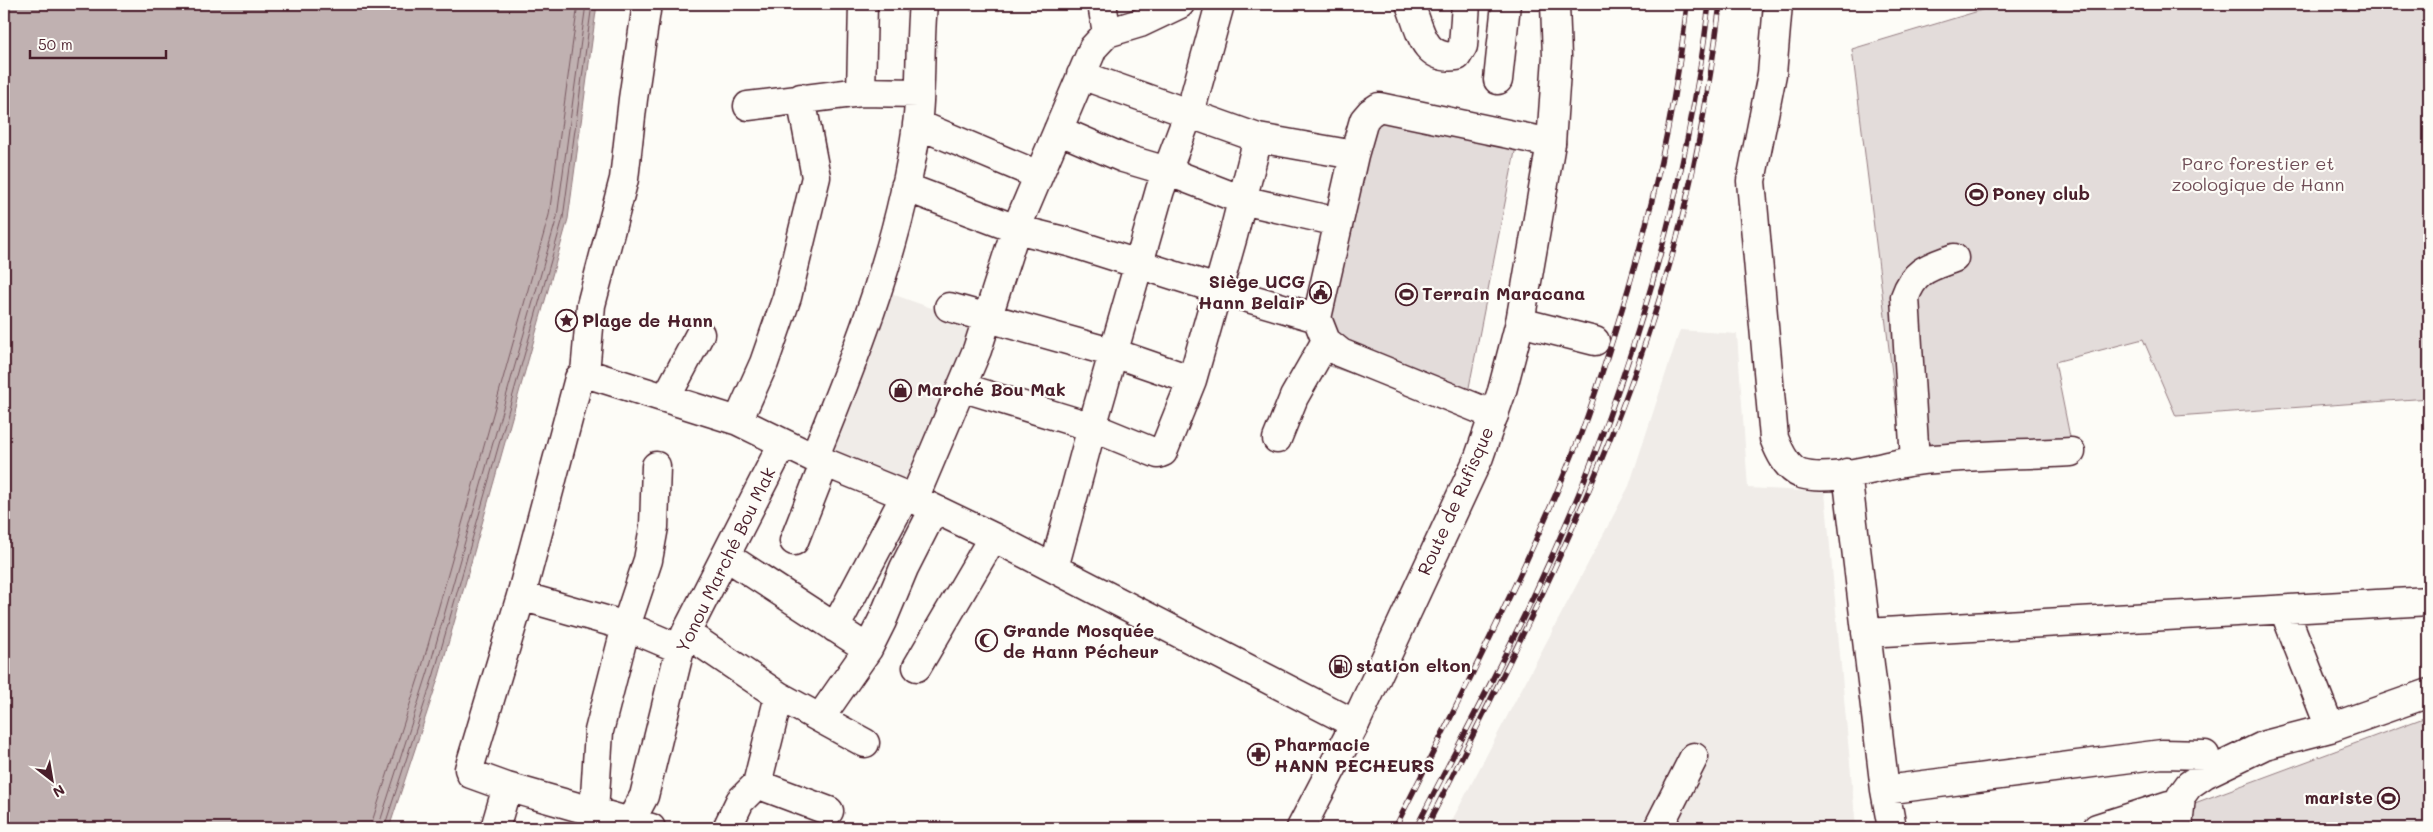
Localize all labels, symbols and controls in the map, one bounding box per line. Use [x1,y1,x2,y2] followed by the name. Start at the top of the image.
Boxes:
[30,28,166,60] scale bar
[38,34,73,54] text: 50 m
[2171,151,2345,196] park label: Parc forestier et zoologique de Hann
[1992,181,2090,205] place label: Poney club
[1964,182,1988,206] sports icon: Poney club
[1198,269,1305,314] place label: Siège UCG Hann Belair
[1309,280,1333,304] public building icon: Siège UCG Hann Belair
[1422,281,1585,305] place label: Terrain Maracana
[1394,282,1418,306] sports icon: Terrain Maracana
[582,308,713,332] place label: Plage de Hann
[554,309,578,333] place icon: Plage de Hann
[917,377,1066,401] place label: Marché Bou Mak
[889,378,913,402] shop icon: Marché Bou Mak
[1412,422,1499,579] street label: Route de Rufisque
[670,463,780,656] street label: Yonou Marché Bou Mak
[1003,618,1159,663] place label: Grande Mosquée de Hann Pécheur
[975,629,999,653] mosque icon: Grande Mosquée de Hann Pécheur
[1356,653,1471,677] place label: station elton
[1328,654,1352,678] fuel station icon: station elton
[1274,732,1434,777] place label: Pharmacie HANN PECHEURS
[1246,743,1270,767] pharmacy icon: Pharmacie HANN PECHEURS
[28,754,78,804] north arrow
[49,781,68,802] text: N
[2304,785,2373,809] place label: mariste
[2377,786,2401,810] sports icon: mariste

